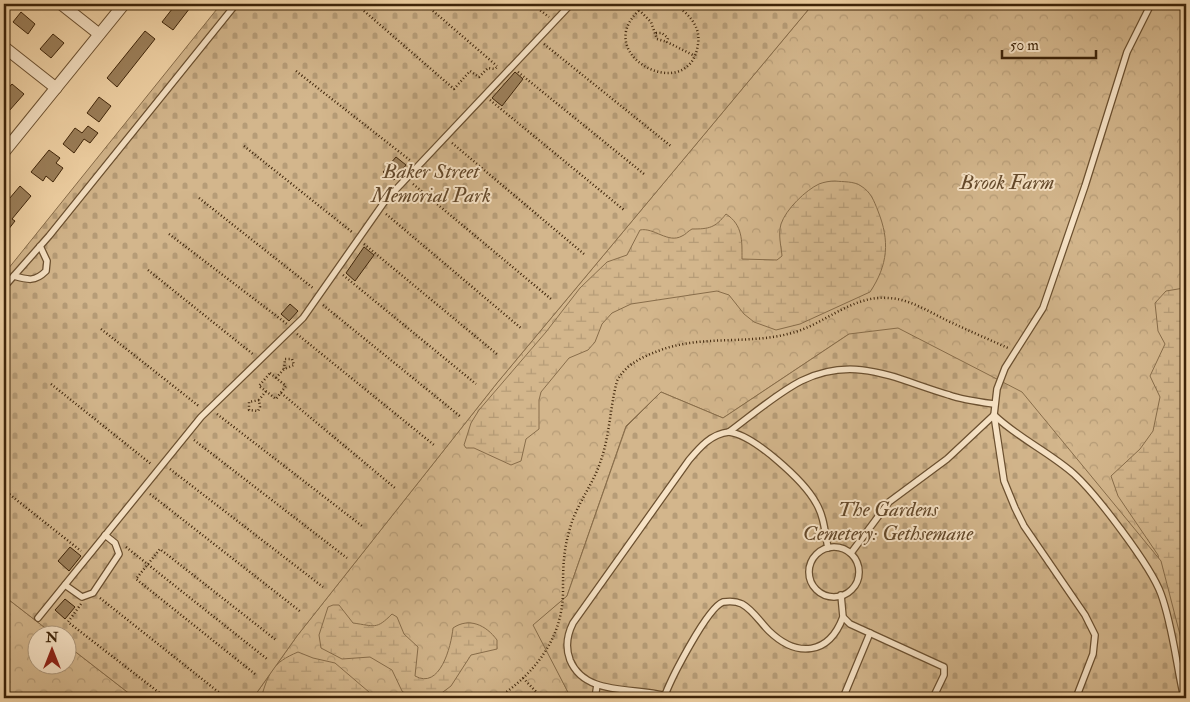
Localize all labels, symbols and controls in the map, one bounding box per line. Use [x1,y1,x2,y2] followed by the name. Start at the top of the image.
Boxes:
[1002,28,1096,60] scale bar
[1010,36,1039,55] text: 50 m
[369,158,491,209] park label: Baker Street Memorial Park
[959,169,1054,196] park label: Brook Farm
[803,496,974,547] park label: The Gardens Cemetery: Gethsemane
[28,624,78,674] north arrow
[45,629,59,646] text: N

